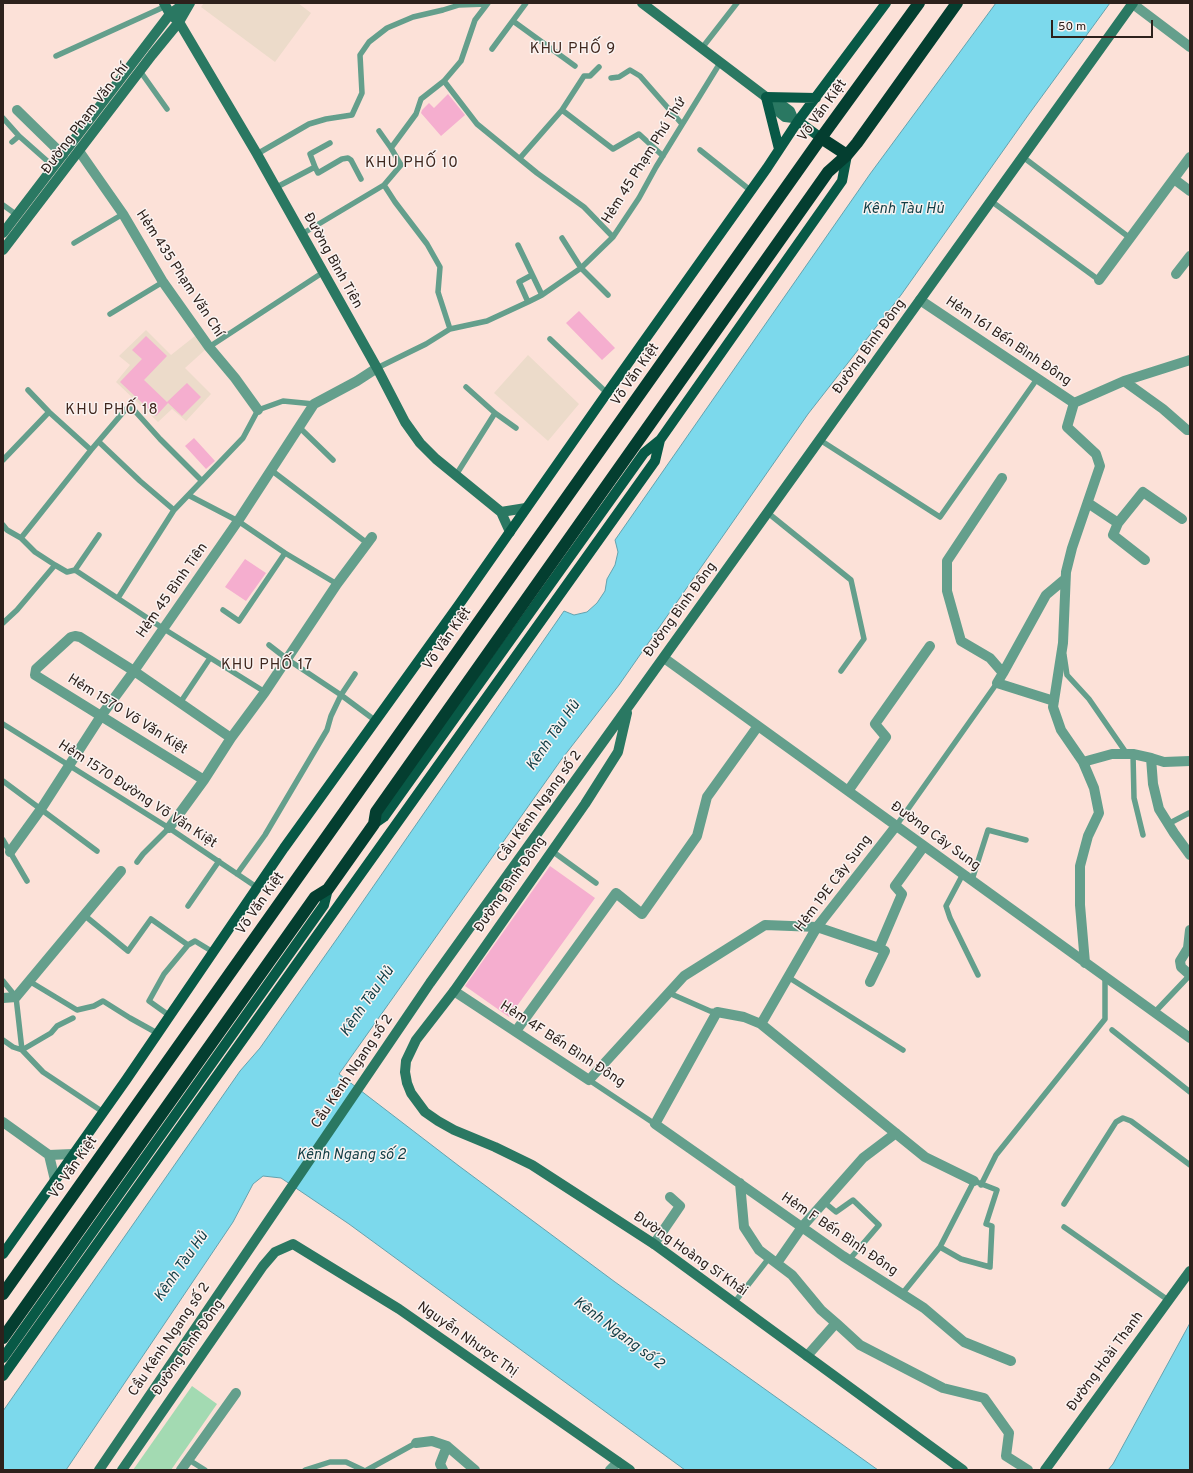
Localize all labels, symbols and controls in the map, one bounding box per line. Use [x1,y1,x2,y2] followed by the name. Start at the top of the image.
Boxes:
[1053,12,1155,38] scale bar
[1058,19,1086,35] text: 50 m
[530,41,616,59] district label: KHU PHỐ 9
[39,60,133,178] street label: Đường Phạm Văn Chí
[795,77,851,145] street label: Võ Văn Kiệt
[599,95,691,227] street label: Hẻm 45 Phạm Phú Thứ
[365,155,459,173] district label: KHU PHỐ 10
[862,201,944,219] water label: Kênh Tàu Hủ
[132,207,226,341] street label: Hẻm 435 Phạm Văn Chí
[299,210,365,312] street label: Đường Bình Tiên
[942,294,1074,390] street label: Hẻm 161 Bến Bình Đông
[830,296,910,398] street label: Đường Bình Đông
[608,340,664,410] street label: Võ Văn Kiệt
[65,402,159,420] district label: KHU PHỐ 18
[134,540,212,642] street label: Hẻm 45 Bình Tiên
[641,559,721,661] street label: Đường Bình Đông
[420,604,476,674] street label: Võ Văn Kiệt
[221,657,313,675] district label: KHU PHỐ 17
[64,671,190,759] street label: Hẻm 1570 Võ Văn Kiệt
[523,697,585,775] water label: Kênh Tàu Hủ
[54,737,220,853] street label: Hẻm 1570 Đường Võ Văn Kiệt
[494,748,586,866] street label: Cầu Kênh Ngang số 2
[887,799,983,875] street label: Đường Cây Sung
[792,832,876,936] street label: Hẻm 19E Cây Sung
[472,834,550,936] street label: Đường Bình Đông
[233,869,289,939] street label: Võ Văn Kiệt
[337,963,399,1041] water label: Kênh Tàu Hủ
[496,998,628,1092] street label: Hẻm 4F Bến Bình Đông
[309,1012,397,1132] street label: Cầu Kênh Ngang số 2
[46,1133,102,1203] street label: Võ Văn Kiệt
[296,1147,406,1165] water label: Kênh Ngang số 2
[777,1190,901,1280] street label: Hẻm F Bến Bình Đông
[630,1209,750,1301] street label: Đường Hoàng Sĩ Khải
[151,1228,213,1306] water label: Kênh Tàu Hủ
[126,1280,214,1400] street label: Cầu Kênh Ngang số 2
[569,1294,667,1374] water label: Kênh Ngang số 2
[150,1297,228,1399] street label: Đường Bình Đông
[413,1299,521,1381] street label: Nguyễn Nhược Thị
[1064,1309,1148,1415] street label: Đường Hoài Thanh

